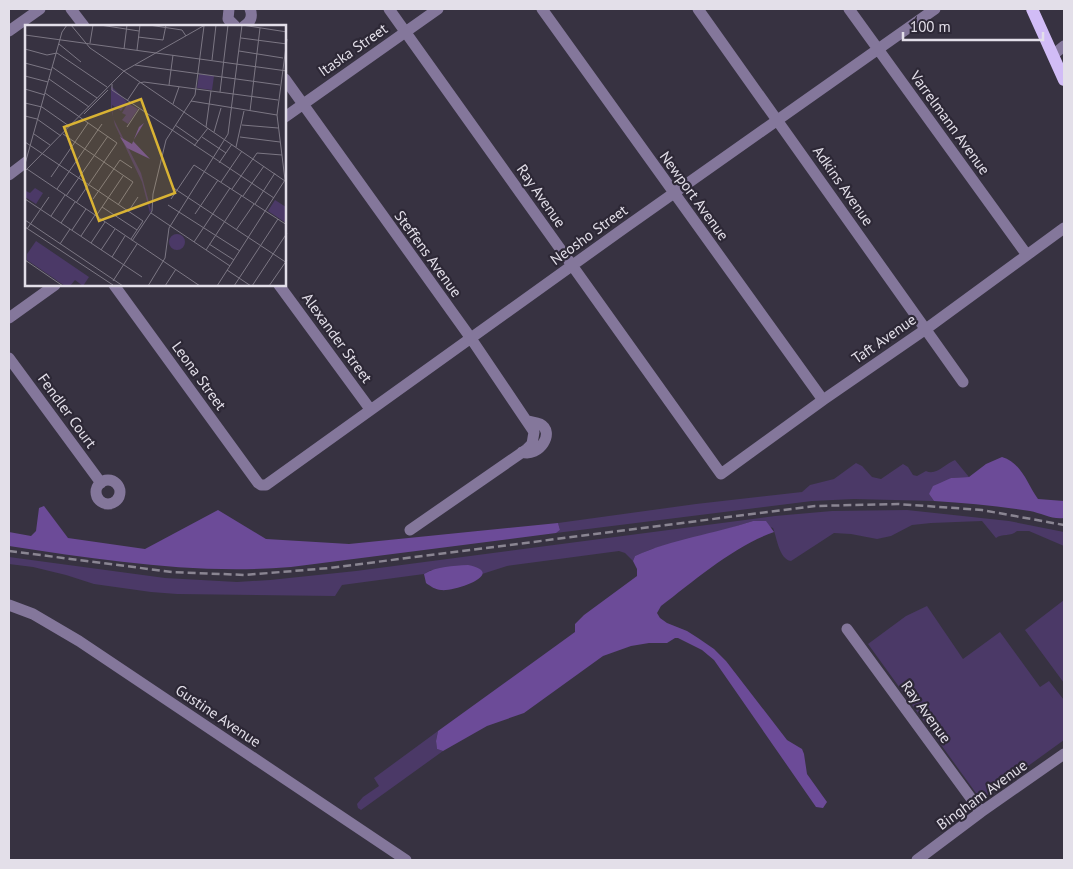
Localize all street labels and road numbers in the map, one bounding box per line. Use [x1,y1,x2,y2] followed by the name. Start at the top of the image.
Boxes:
[314,19,391,80] street label: Itaska Street
[906,66,994,178] street label: Varrelmann Avenue
[809,142,878,229] street label: Adkins Avenue
[656,147,733,244] street label: Newport Avenue
[513,160,570,231] street label: Ray Avenue
[547,200,631,269] street label: Neosho Street
[391,207,466,301] street label: Steffens Avenue
[298,289,377,387] street label: Alexander Street
[848,310,920,368] street label: Taft Avenue
[168,338,231,414] street label: Leona Street
[34,370,101,452] street label: Fendler Court
[897,677,956,747] street label: Ray Avenue
[172,680,265,751] street label: Gustine Avenue
[933,755,1031,834] street label: Bingham Avenue

